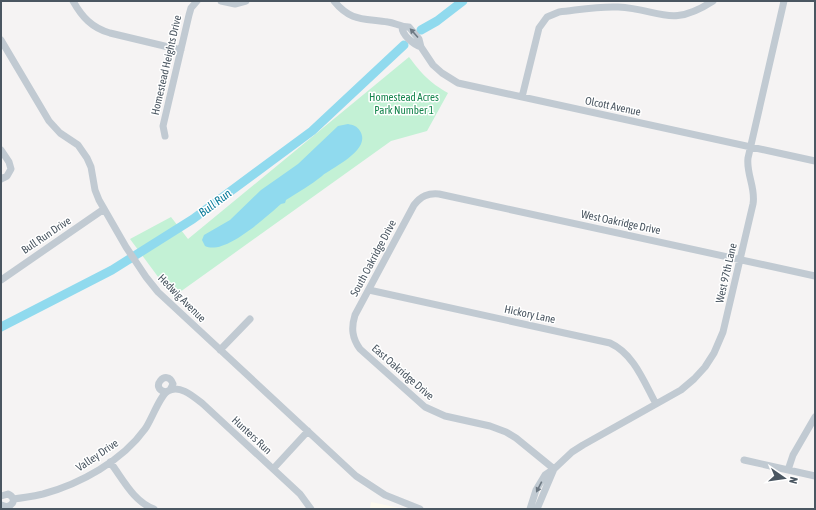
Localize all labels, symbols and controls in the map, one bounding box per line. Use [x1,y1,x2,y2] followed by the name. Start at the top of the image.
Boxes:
[149,14,183,116] street label: Homestead Heights Drive
[410,28,419,39] one-way arrow
[369,91,439,116] park label: Homestead Acres Park Number 1
[584,94,642,118] street label: Olcott Avenue
[196,186,234,220] water label: Bull Run
[580,208,662,236] street label: West Oakridge Drive
[19,214,73,256] street label: Bull Run Drive
[348,218,398,298] street label: South Oakridge Drive
[713,242,739,304] street label: West 97th Lane
[156,272,208,324] street label: Hedwig Avenue
[503,303,557,325] street label: Hickory Lane
[370,342,436,402] street label: East Oakridge Drive
[230,414,274,456] street label: Hunters Run
[74,437,120,473] street label: Valley Drive
[764,458,804,498] north arrow
[787,476,800,485] text: N
[535,481,542,492] one-way arrow

